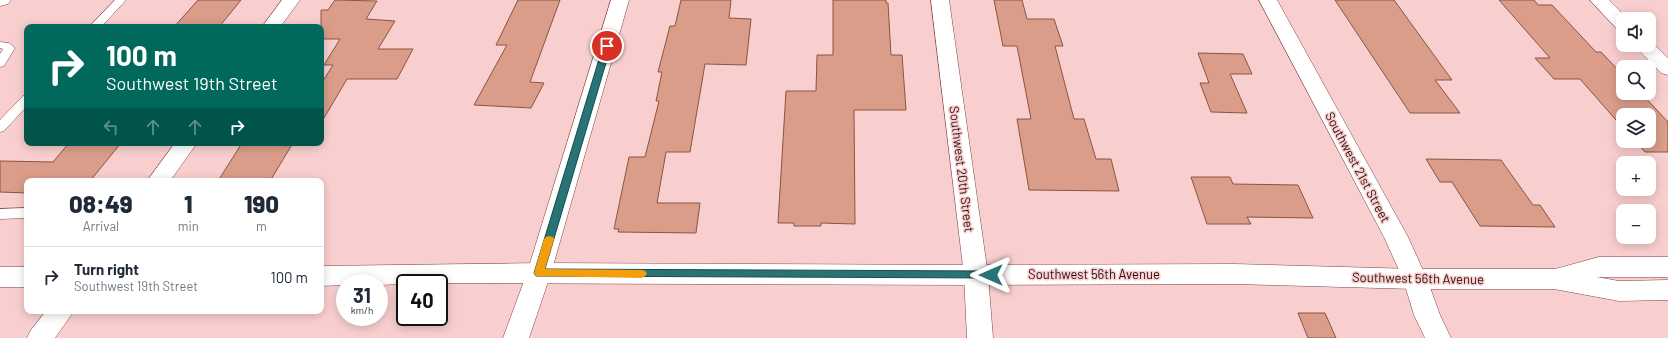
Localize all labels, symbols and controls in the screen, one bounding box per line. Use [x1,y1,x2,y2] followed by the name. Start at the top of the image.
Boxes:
[1616,12,1656,244] map controls
[1616,12,1656,52] button: sound
[590,29,624,63] pin
[596,35,618,57] icon: arrive
[106,38,177,72] text: 100 m
[40,40,92,92] icon: right
[1616,60,1656,100] button: search
[106,72,278,94] text: Southwest 19th Street
[946,105,978,233] street label: Southwest 20th Street
[1616,108,1656,148] button: layers
[1322,109,1394,225] street label: Southwest 21st Street
[100,116,122,138] icon: left
[142,116,164,138] icon: ahead
[184,116,206,138] icon: ahead
[226,116,248,138] icon: right
[1616,156,1656,196] button: +
[69,189,133,218] text: 08:49
[184,189,193,218] text: 1
[244,189,279,218] text: 190
[1616,204,1656,244] button: −
[83,218,119,234] text: Arrival
[178,218,199,234] text: min
[256,218,267,234] text: m
[970,254,1012,296] position arrow
[74,260,139,278] text: Turn right
[40,266,62,288] icon: right
[1028,266,1160,282] street label: Southwest 56th Avenue
[270,268,308,286] text: 100 m
[1352,269,1484,287] street label: Southwest 56th Avenue
[396,274,448,326] speed limit sign: 40
[74,278,198,294] text: Southwest 19th Street
[353,283,371,307] text: 31
[351,304,373,316] text: km/h

